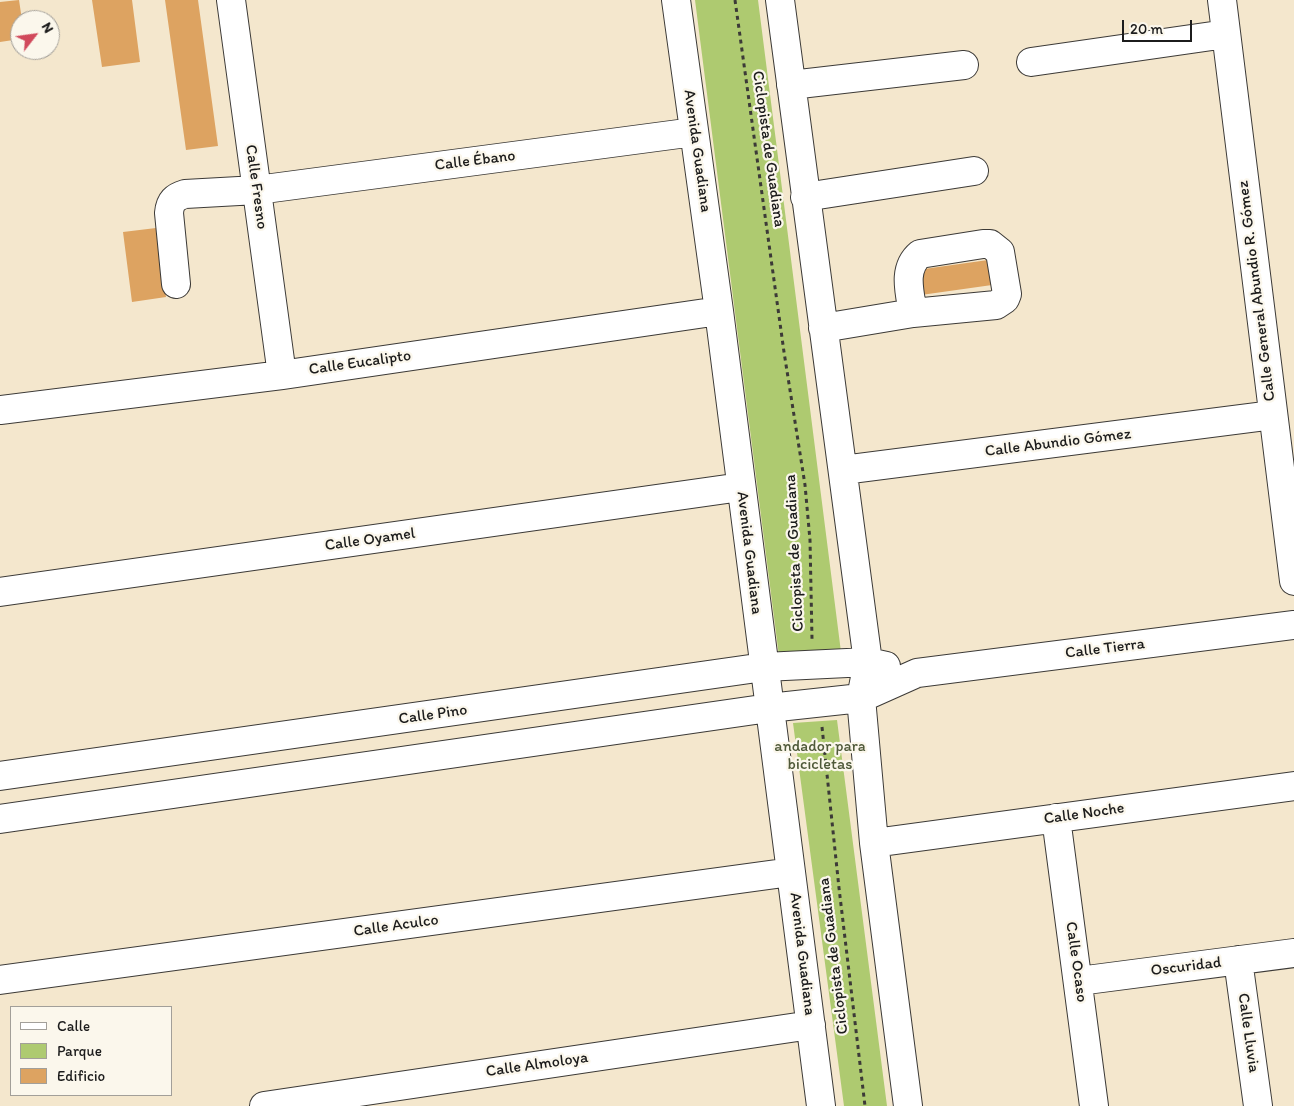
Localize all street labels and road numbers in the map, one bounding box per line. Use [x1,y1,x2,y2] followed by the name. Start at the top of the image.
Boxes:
[748,70,788,228] street label: Ciclopista de Guadiana
[679,88,715,214] street label: Avenida Guadiana
[241,143,271,231] street label: Calle Fresno
[434,147,516,175] street label: Calle Ébano
[1234,180,1280,402] street label: Calle General Abundio R. Gómez
[308,346,412,380] street label: Calle Eucalipto
[984,425,1132,461] street label: Calle Abundio Gómez
[781,474,809,632] street label: Ciclopista de Guadiana
[732,490,766,616] street label: Avenida Guadiana
[324,524,416,556] street label: Calle Oyamel
[1064,635,1146,663] street label: Calle Tierra
[397,701,469,729] street label: Calle Pino
[1042,799,1126,829] street label: Calle Noche
[815,877,853,1035] street label: Ciclopista de Guadiana
[785,891,819,1017] street label: Avenida Guadiana
[352,911,440,941] street label: Calle Aculco
[1061,920,1091,1004] street label: Calle Ocaso
[1150,953,1222,981] street label: Oscuridad
[1233,992,1263,1074] street label: Calle Lluvia
[485,1048,589,1082] street label: Calle Almoloya

